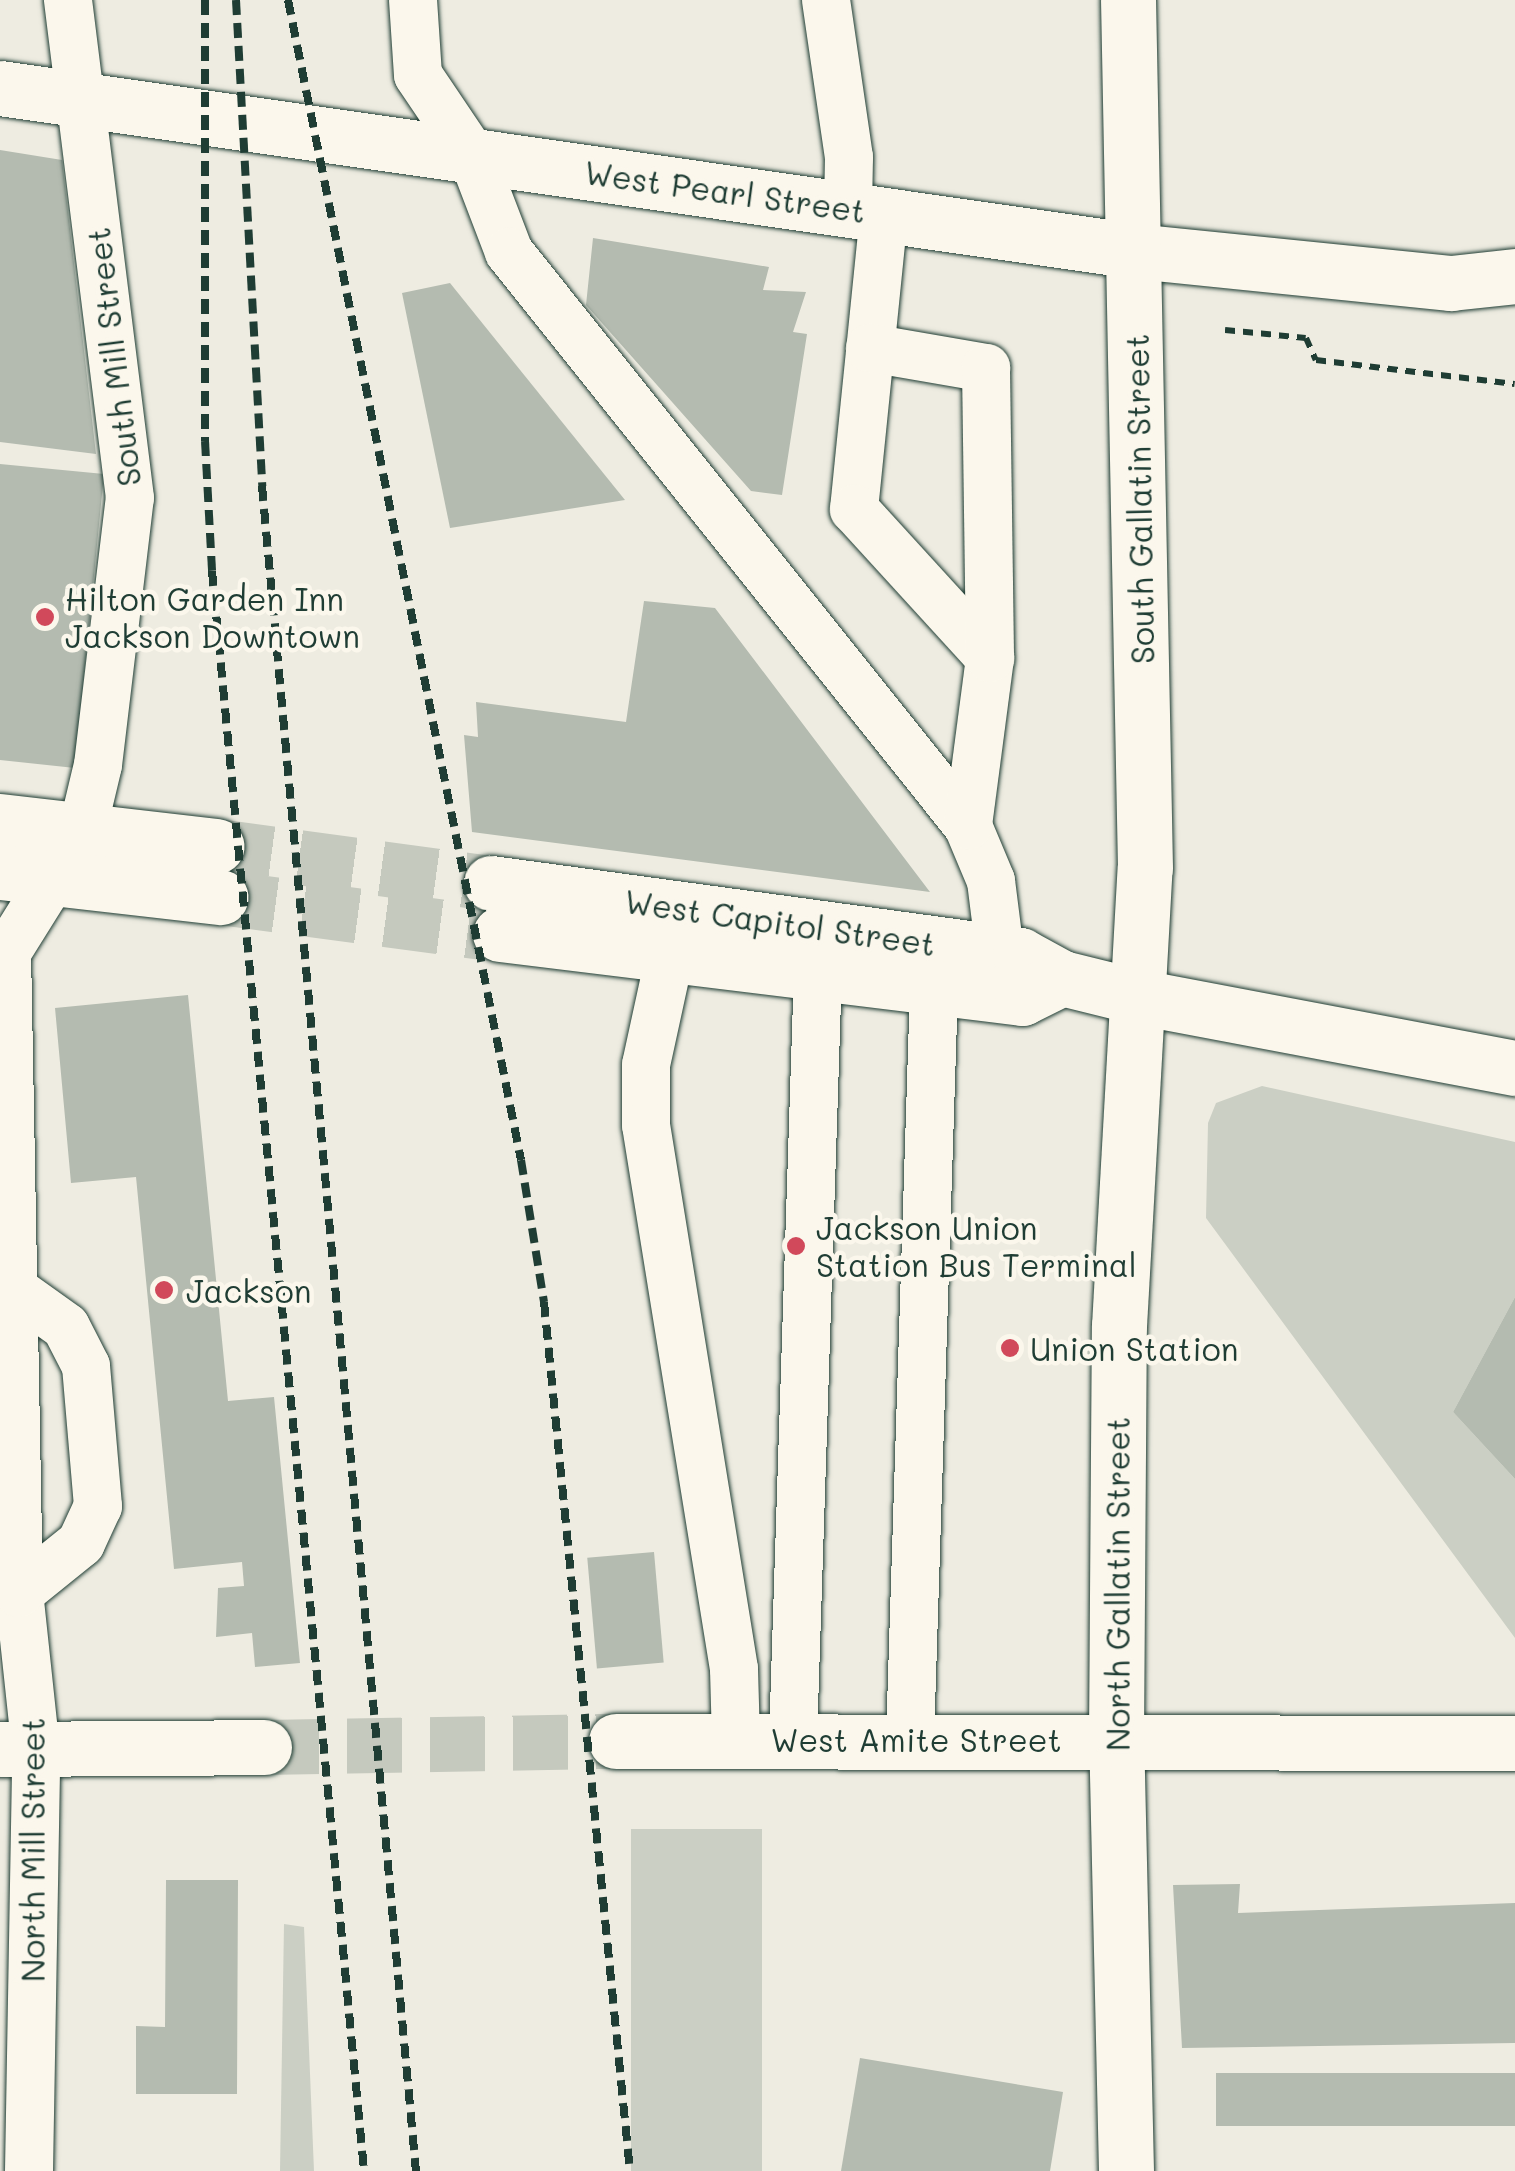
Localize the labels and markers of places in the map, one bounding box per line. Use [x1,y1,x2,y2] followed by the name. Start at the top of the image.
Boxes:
[65,580,360,655] place label: Hilton Garden Inn Jackson Downtown
[34,606,56,628] marker: Hilton Garden Inn Jackson Downtown
[816,1209,1137,1284] place label: Jackson Union Station Bus Terminal
[785,1235,807,1257] marker: Jackson Union Station Bus Terminal
[186,1271,312,1309] place label: Jackson
[151,1277,177,1303] marker: Jackson
[1030,1329,1238,1367] place label: Union Station
[999,1337,1021,1359] marker: Union Station

